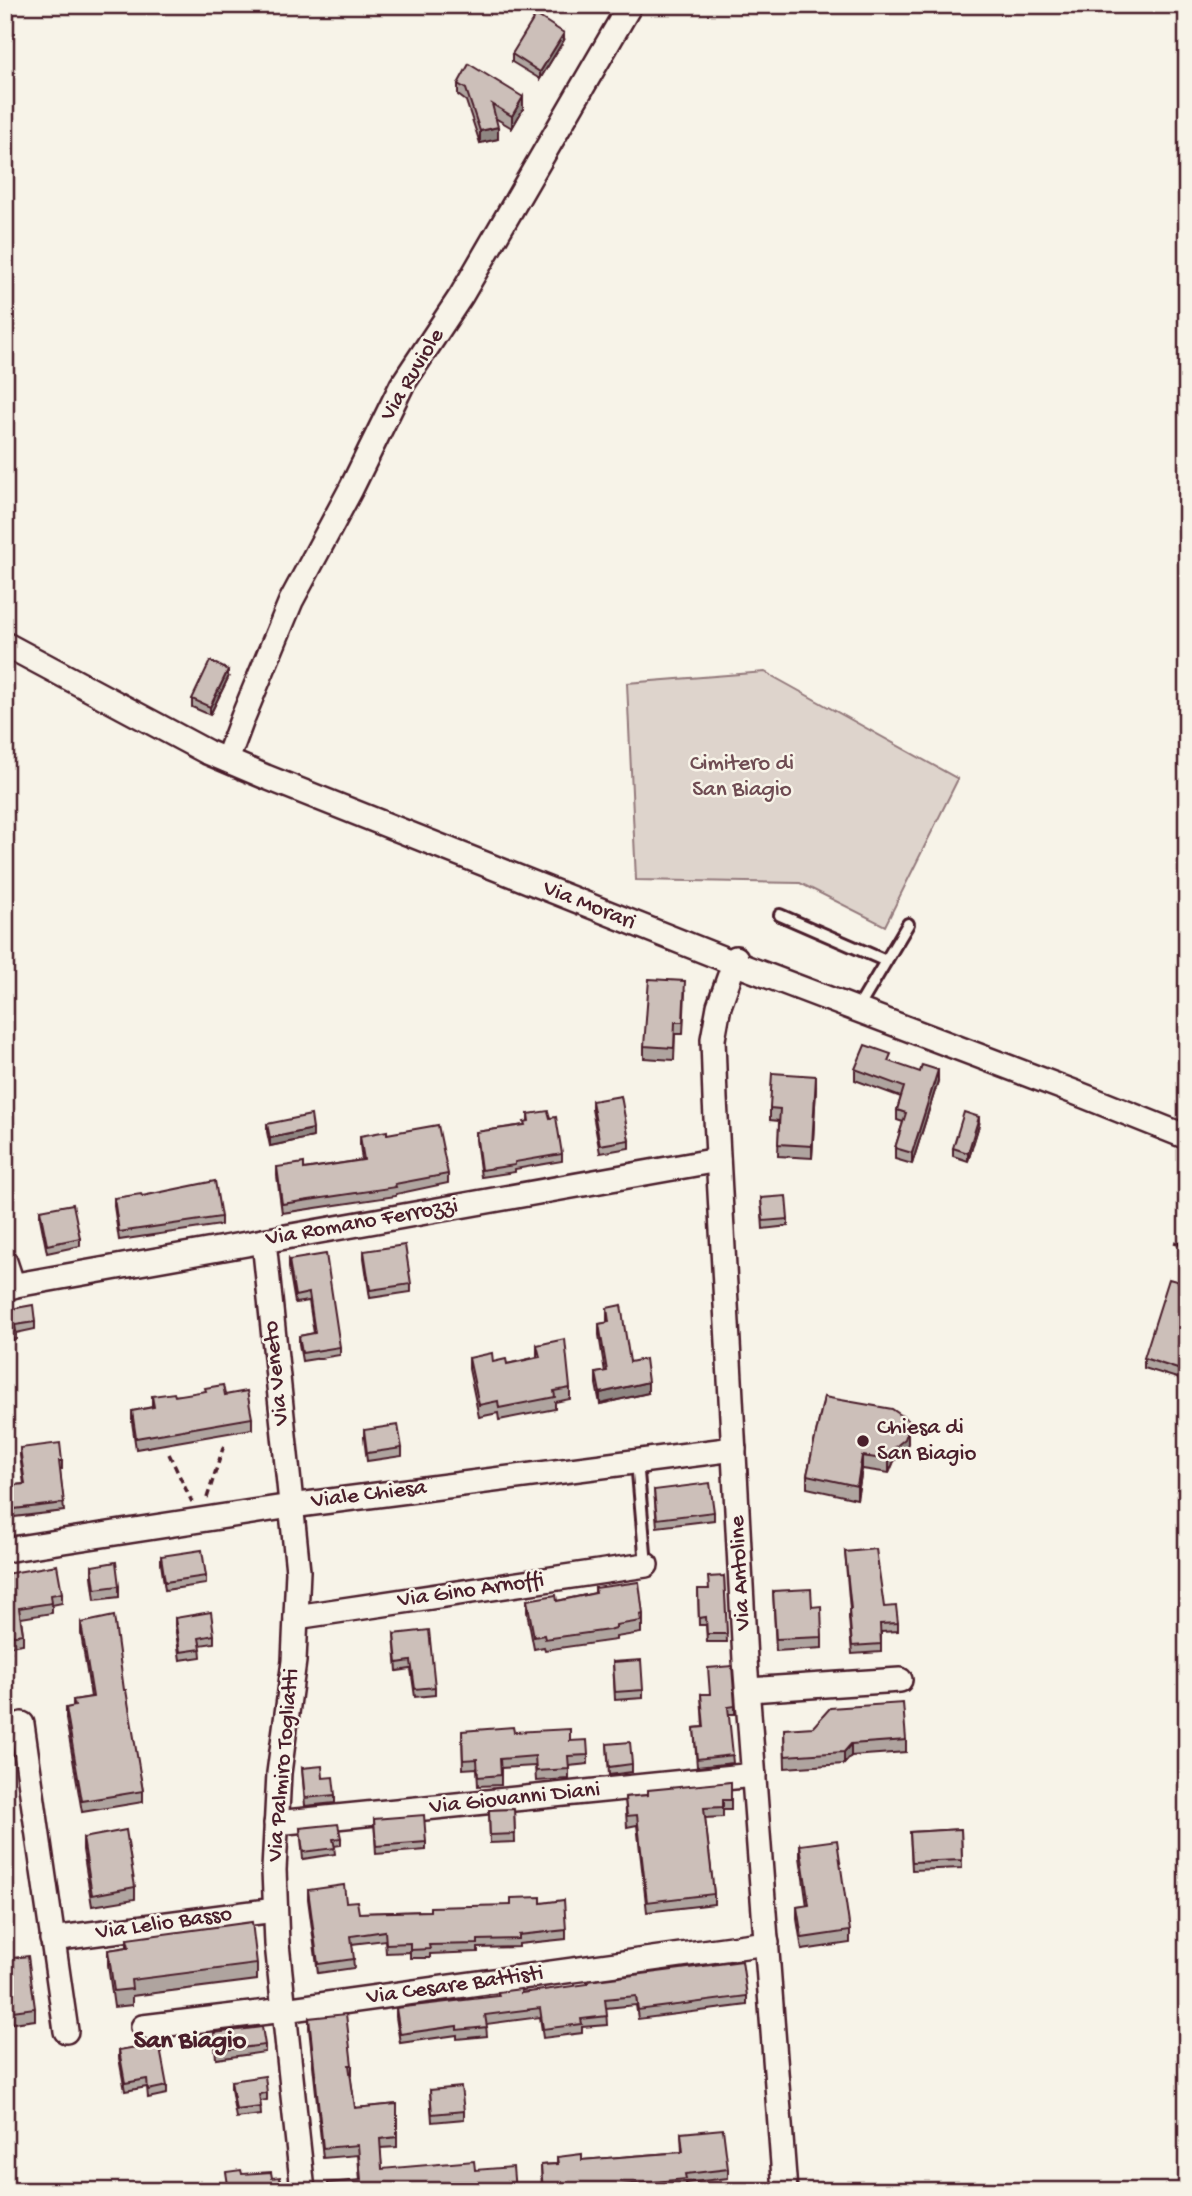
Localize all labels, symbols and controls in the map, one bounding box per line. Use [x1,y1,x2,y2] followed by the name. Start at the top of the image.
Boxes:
[374,323,452,427] street label: Via Ruviole
[690,751,794,804] park label: Cimitero di San Biagio
[538,875,639,937] street label: Via Morari
[263,1193,460,1253] street label: Via Romano Ferrozzi
[258,1319,296,1428] street label: Via Veneto
[877,1415,976,1468] place label: Chiesa di San Biagio
[855,1433,871,1449] marker: Chiesa di San Biagio
[309,1474,429,1516] street label: Viale Chiesa
[724,1514,758,1632] street label: Via Antoline
[395,1567,546,1615] street label: Via Gino Arnoffi
[262,1667,306,1864] street label: Via Palmiro Togliatti
[427,1777,602,1821] street label: Via Giovanni Diani
[93,1901,234,1947] street label: Via Lelio Basso
[364,1960,545,2012] street label: Via Cesare Battisti
[134,2027,247,2058] district label: San Biagio

